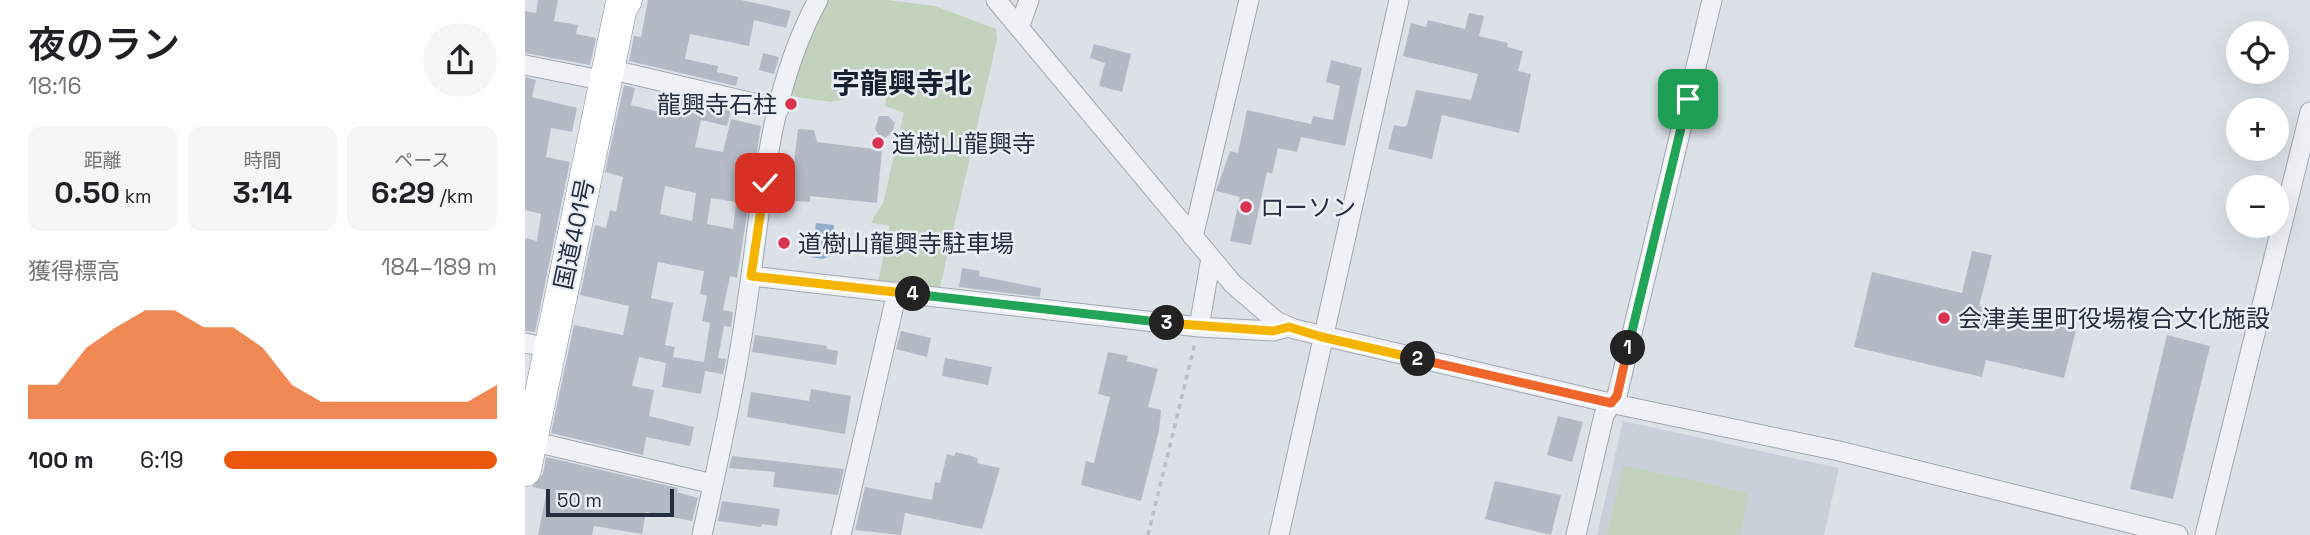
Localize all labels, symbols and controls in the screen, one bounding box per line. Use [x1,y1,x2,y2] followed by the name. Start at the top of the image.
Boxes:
[28,21,180,69] text: 夜のラン
[2226,21,2289,238] map controls
[2226,21,2289,84] button: locate
[423,23,497,97] button: share
[832,65,972,101] district label: 字龍興寺北
[1658,69,1718,129] pin
[28,71,81,101] text: 18:16
[1669,80,1707,118] icon: arrive
[657,89,777,120] place label: 龍興寺石柱
[783,96,799,112] marker: 龍興寺石柱
[2226,98,2289,161] button: +
[892,128,1036,159] place label: 道樹山龍興寺
[870,135,886,151] marker: 道樹山龍興寺
[84,148,122,173] text: 距離
[243,148,282,173] text: 時間
[394,148,450,173] text: ペース
[735,153,795,213] pin
[746,164,784,202] icon: check
[54,173,120,212] text: 0.50
[233,173,292,212] text: 3:14
[371,173,435,212] text: 6:29
[2226,175,2289,238] button: −
[547,176,601,292] street label: 国道401号
[120,184,151,209] text: km
[435,184,473,209] text: /km
[1260,192,1356,223] place label: ローソン
[1238,199,1254,215] marker: ローソン
[798,228,1014,259] place label: 道樹山龍興寺駐車場
[776,235,792,251] marker: 道樹山龍興寺駐車場
[381,252,497,282] text: 184–189 m
[28,256,120,286] text: 獲得標高
[895,276,931,312] pin: 4
[906,281,919,306] text: 4
[1958,303,2270,334] place label: 会津美里町役場複合文化施設
[1149,306,1185,340] pin: 3
[1161,310,1172,335] text: 3
[1936,310,1952,326] marker: 会津美里町役場複合文化施設
[1611,330,1645,366] pin: 1
[1623,335,1632,360] text: 1
[1401,342,1435,376] pin: 2
[1412,346,1423,371] text: 2
[28,445,94,475] text: 100 m
[140,445,184,475] text: 6:19
[546,486,674,518] scale bar
[557,488,602,513] text: 50 m

